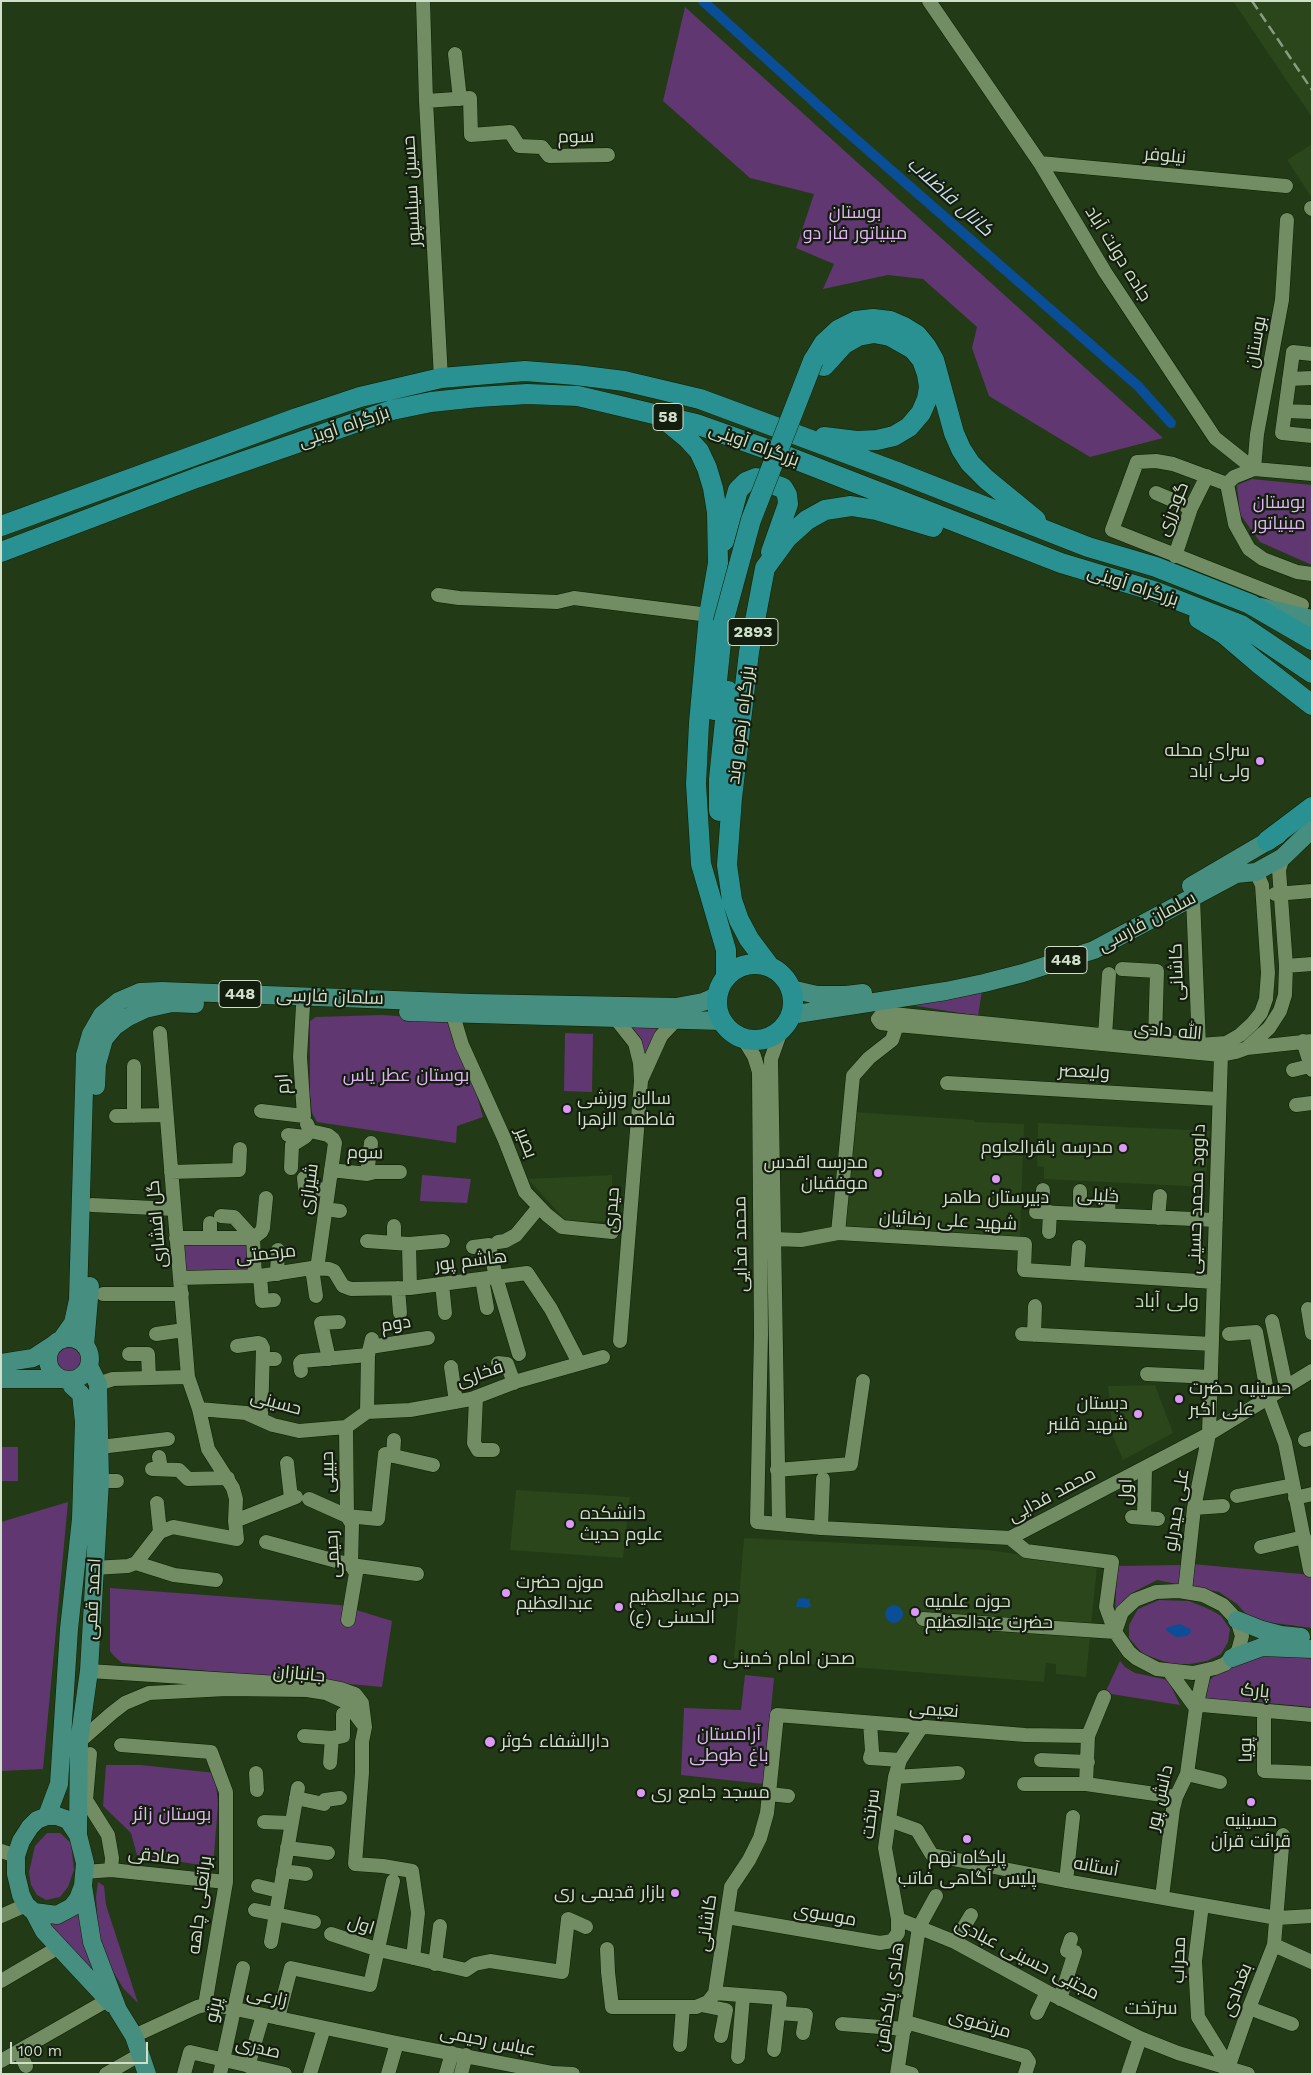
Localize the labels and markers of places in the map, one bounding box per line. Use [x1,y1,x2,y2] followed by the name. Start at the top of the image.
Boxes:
[1165,740,1250,782] place label: سرای محله ولی آباد
[1254,755,1266,767] marker: سرای محله ولی آباد
[577,1088,675,1130] place label: سالن ورزشی فاطمه الزهرا
[561,1103,573,1115] marker: سالن ورزشی فاطمه الزهرا
[981,1137,1113,1159] place label: مدرسه باقرالعلوم
[1117,1142,1129,1154] marker: مدرسه باقرالعلوم
[763,1152,868,1194] place label: مدرسه اقدس موفقیان
[872,1167,884,1179] marker: مدرسه اقدس موفقیان
[990,1173,1002,1185] marker: دبیرستان طاهر
[943,1187,1049,1209] place label: دبیرستان طاهر
[1189,1378,1291,1420] place label: حسینیه حضرت علی اکبر
[1048,1393,1128,1436] place label: دبستان شهید قلنبر
[1173,1393,1185,1405] marker: حسینیه حضرت علی اکبر
[1132,1408,1144,1420] marker: دبستان شهید قلنبر
[580,1503,663,1546] place label: دانشکده علوم حدیث
[564,1518,576,1530] marker: دانشکده علوم حدیث
[516,1572,604,1615] place label: موزه حضرت عبدالعظیم
[629,1586,739,1628] place label: حرم عبدالعظیم الحسنی (ع)
[500,1587,512,1599] marker: موزه حضرت عبدالعظیم
[925,1591,1053,1634] place label: حوزه علمیه حضرت عبدالعظیم
[613,1601,625,1613] marker: حرم عبدالعظیم الحسنی (ع)
[909,1606,921,1618] marker: حوزه علمیه حضرت عبدالعظیم
[723,1648,855,1670] place label: صحن امام خمینی
[707,1653,719,1665] marker: صحن امام خمینی
[501,1731,609,1753] place label: دارالشفاء کوثر
[483,1735,497,1749] marker: دارالشفاء کوثر
[651,1782,770,1804] place label: مسجد جامع ری
[635,1787,647,1799] marker: مسجد جامع ری
[1245,1796,1257,1808] marker: حسینیه قرائت قرآن
[1211,1810,1291,1852] place label: حسینیه قرائت قرآن
[961,1833,973,1845] marker: پایگاه نهم پلیس آگاهی فاتب
[898,1847,1036,1890] place label: پایگاه نهم پلیس آگاهی فاتب
[554,1882,665,1904] place label: بازار قدیمی ری
[669,1887,681,1899] marker: بازار قدیمی ری

